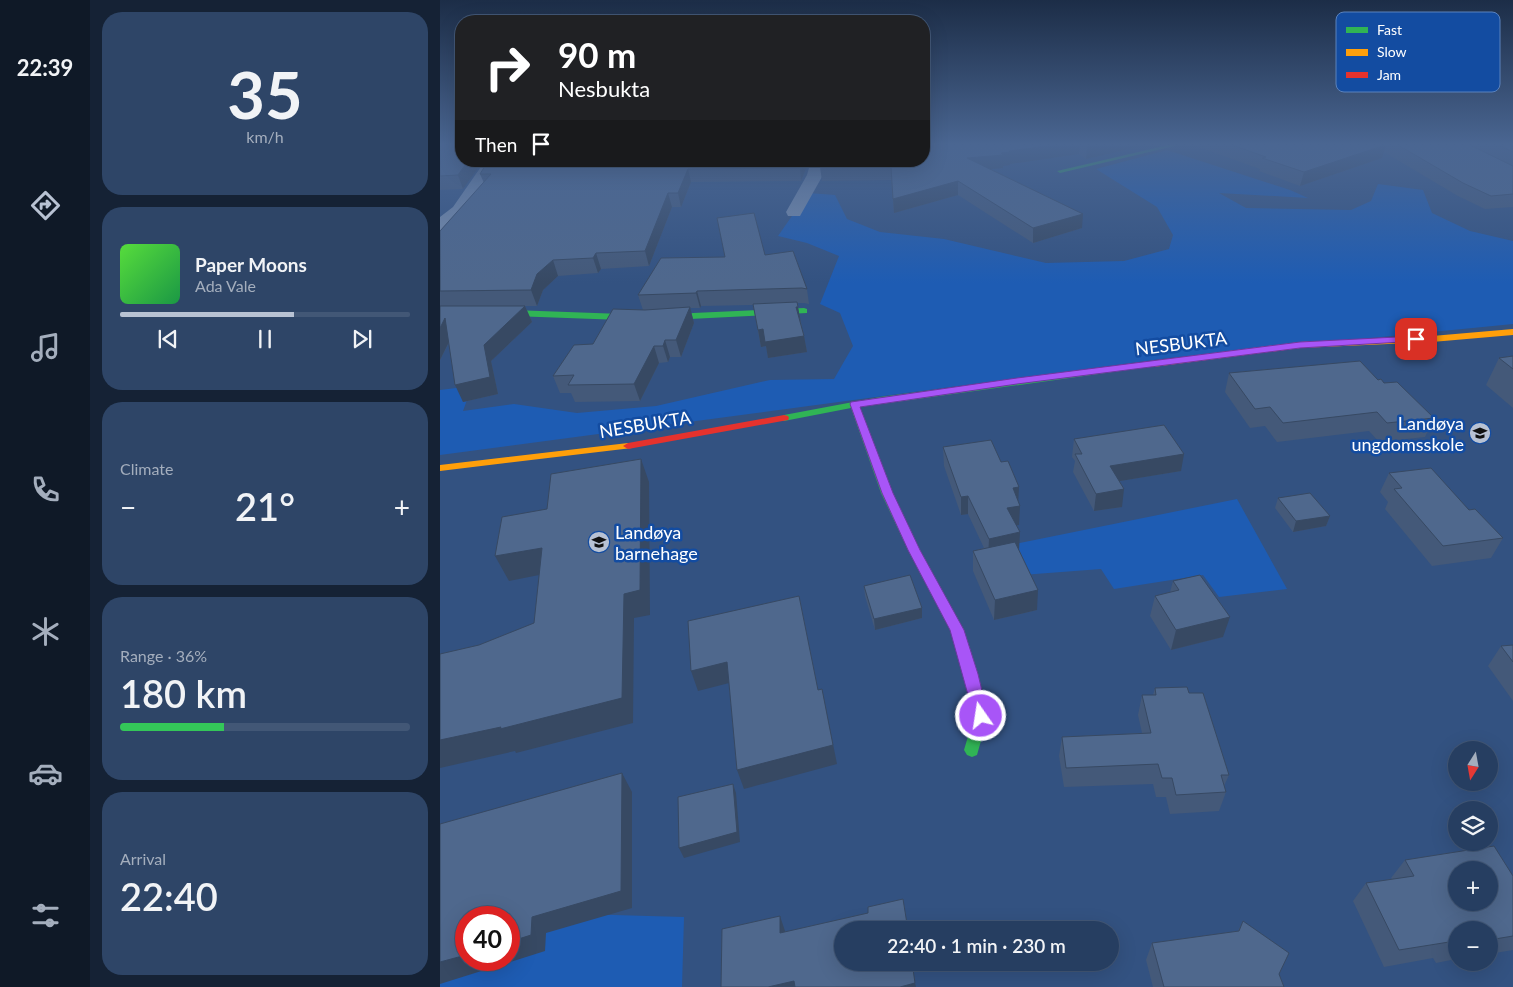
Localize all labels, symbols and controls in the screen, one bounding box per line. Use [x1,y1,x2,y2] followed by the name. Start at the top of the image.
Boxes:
[1336,12,1500,92] legend
[1377,21,1402,38] text: Fast
[558,33,636,75] text: 90 m
[475,35,540,100] icon: right
[1377,43,1407,60] text: Slow
[17,54,73,81] text: 22:39
[227,55,303,133] text: 35
[1377,66,1401,83] text: Jam
[558,75,650,102] text: Nesbukta
[246,127,284,146] text: km/h
[527,130,555,158] icon: arrive
[475,133,517,156] text: Then
[28,188,63,223] icon: directions
[195,253,307,276] text: Paper Moons
[195,276,256,295] text: Ada Vale
[1395,318,1437,360] pin
[154,325,182,353] icon: previous
[251,325,279,353] icon: pause
[348,325,376,353] icon: next
[1402,325,1430,353] icon: arrive
[1134,326,1229,360] street label: NESBUKTA
[28,330,63,365] icon: music
[598,406,693,442] street label: NESBUKTA
[1351,412,1464,455] place label: Landøya ungdomsskole
[1468,421,1492,445] school or university icon: Landøya ungdomsskole
[120,459,173,478] text: Climate
[28,472,63,507] icon: phone
[235,483,295,529] text: 21°
[120,490,136,524] text: −
[394,490,410,524] text: +
[615,521,698,564] place label: Landøya barnehage
[587,530,611,554] school or university icon: Landøya barnehage
[28,614,63,649] icon: climate
[120,646,207,665] text: Range · 36%
[120,670,247,716] text: 180 km
[954,689,1006,741] position arrow
[1448,741,1498,791] north arrow
[1448,741,1498,971] map controls
[28,756,63,791] icon: car
[1448,801,1498,851] button: layers
[120,849,166,868] text: Arrival
[1448,861,1498,911] button: +
[120,873,218,919] text: 22:40
[28,898,63,933] icon: filters
[455,906,520,971] speed limit sign: 40
[1448,921,1498,971] button: −
[887,934,1066,957] text: 22:40 · 1 min · 230 m

